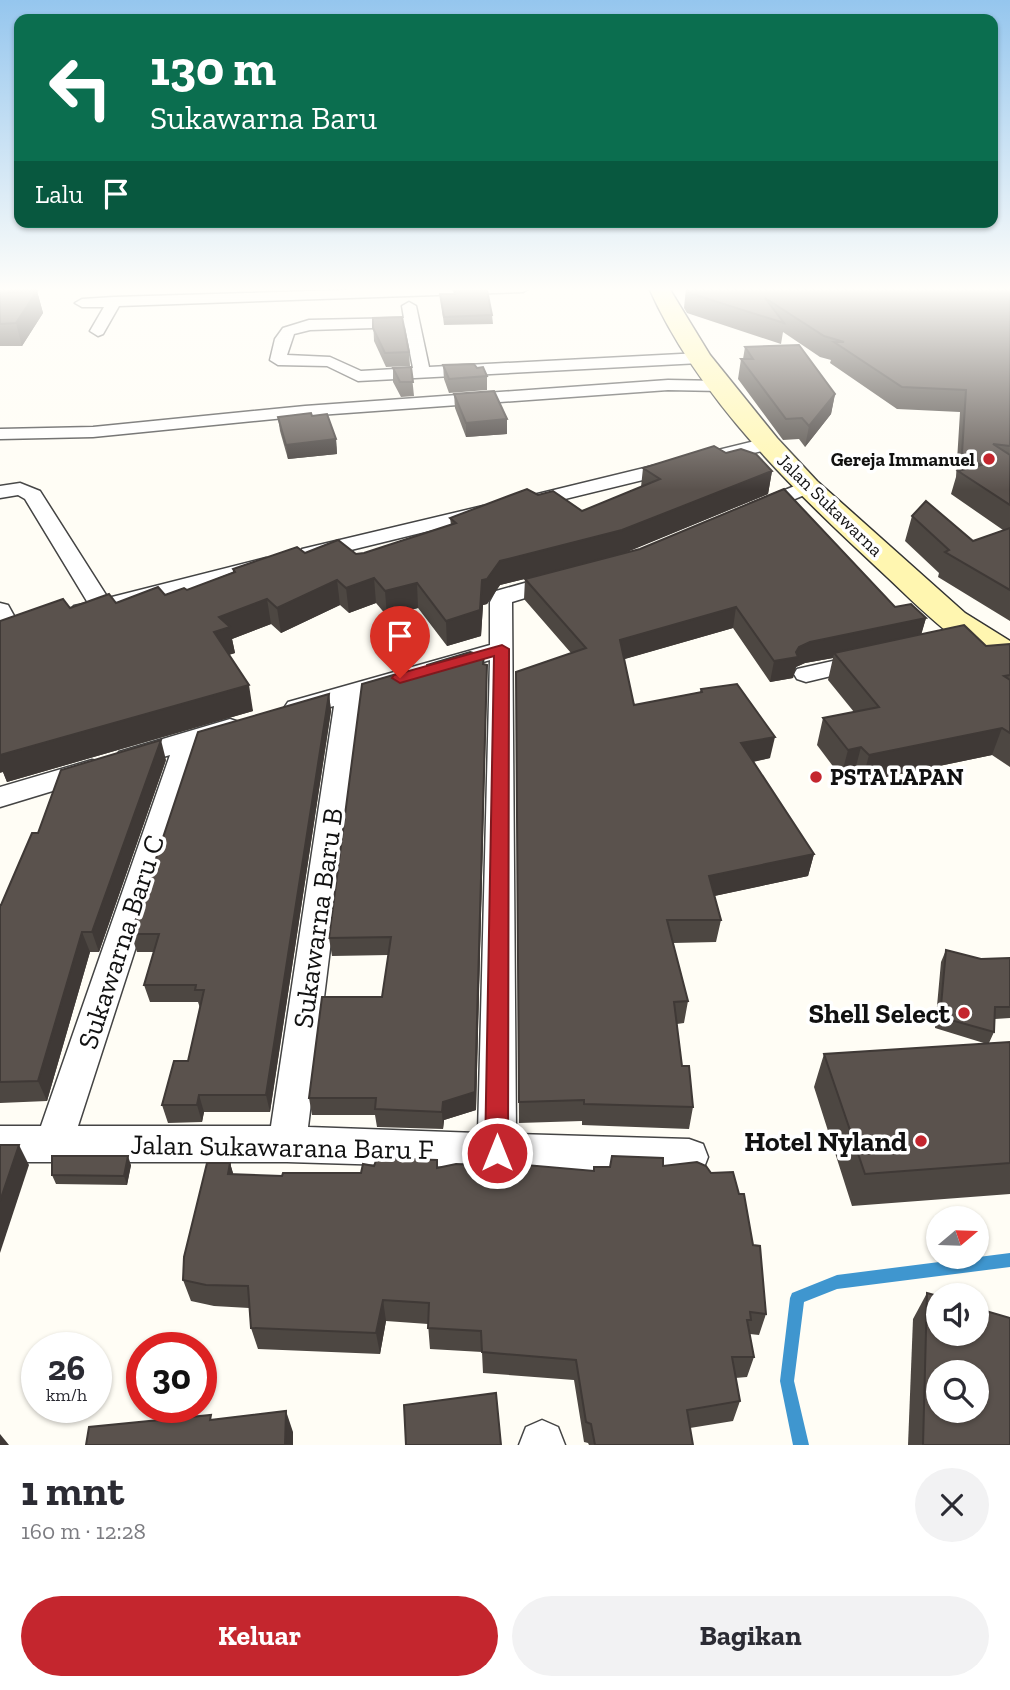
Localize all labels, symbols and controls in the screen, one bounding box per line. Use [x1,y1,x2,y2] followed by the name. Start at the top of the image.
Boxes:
[150,39,276,98] text: 130 m
[35,42,126,133] icon: left
[150,99,377,137] text: Sukawarna Baru
[97,175,135,213] icon: arrive
[35,178,83,210] text: Lalu
[831,448,976,471] place label: Gereja Immanuel
[772,449,888,561] street label: Jalan Sukawarna
[981,451,997,467] marker: Gereja Immanuel
[370,606,430,678] pin
[381,617,419,655] icon: arrive
[830,763,964,791] place label: PSTA LAPAN
[808,769,824,785] marker: PSTA LAPAN
[286,806,350,1030] street label: Sukawarna Baru B
[71,831,171,1053] street label: Sukawarna Baru C
[808,997,951,1030] place label: Shell Select
[956,1005,972,1021] marker: Shell Select
[460,1116,534,1190] position arrow
[744,1125,907,1158] place label: Hotel Nyland
[130,1128,434,1166] street label: Jalan Sukawarana Baru F
[913,1133,929,1149] marker: Hotel Nyland
[926,1206,989,1269] north arrow
[926,1206,989,1423] map controls
[926,1283,989,1346] button: sound
[126,1332,217,1423] speed limit sign: 30
[48,1347,85,1389] text: 26
[926,1360,989,1423] button: search
[46,1384,87,1406] text: km/h
[21,1465,124,1516] text: 1 mnt
[915,1468,989,1542] button: close
[21,1517,146,1545] text: 160 m · 12:28
[21,1596,498,1676] button: Keluar
[512,1596,989,1676] button: Bagikan

